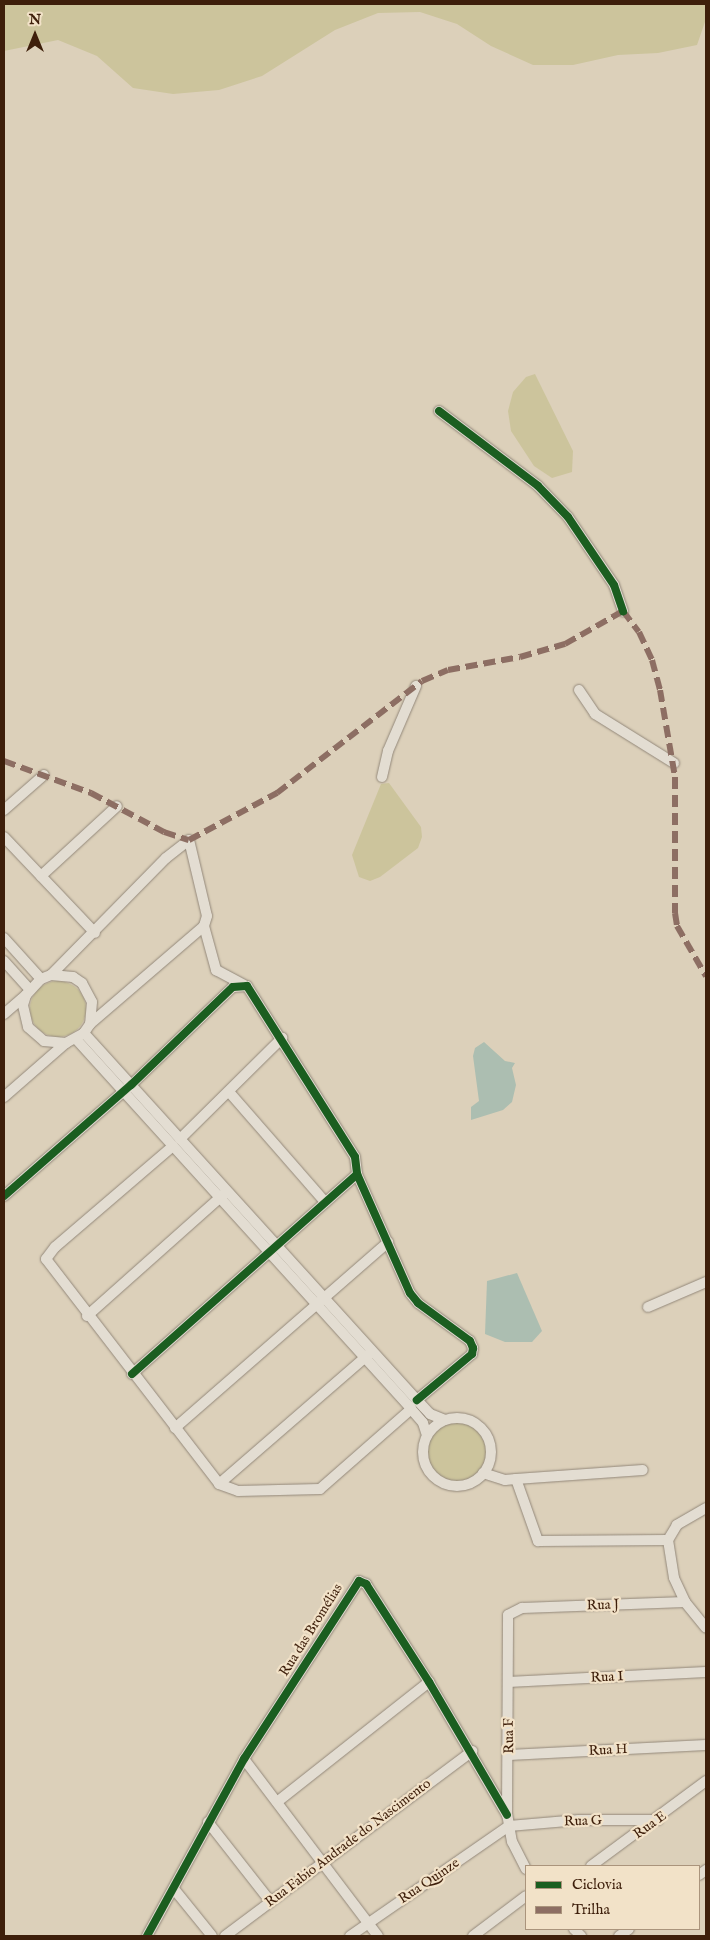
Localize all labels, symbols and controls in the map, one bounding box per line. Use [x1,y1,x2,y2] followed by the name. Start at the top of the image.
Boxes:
[10,10,60,60] north arrow
[29,11,41,29] text: N
[276,1581,346,1679] street label: Rua das Bromélias
[586,1596,620,1614] street label: Rua J
[590,1668,624,1686] street label: Rua I
[500,1718,518,1754] street label: Rua F
[588,1741,628,1759] street label: Rua H
[262,1775,434,1911] street label: Rua Fabio Andrade do Nascimento
[630,1807,670,1843] street label: Rua E
[564,1812,602,1830] street label: Rua G
[395,1855,463,1907] street label: Rua Quinze
[525,1865,700,1930] legend
[572,1875,622,1894] text: Ciclovia
[572,1900,610,1919] text: Trilha

